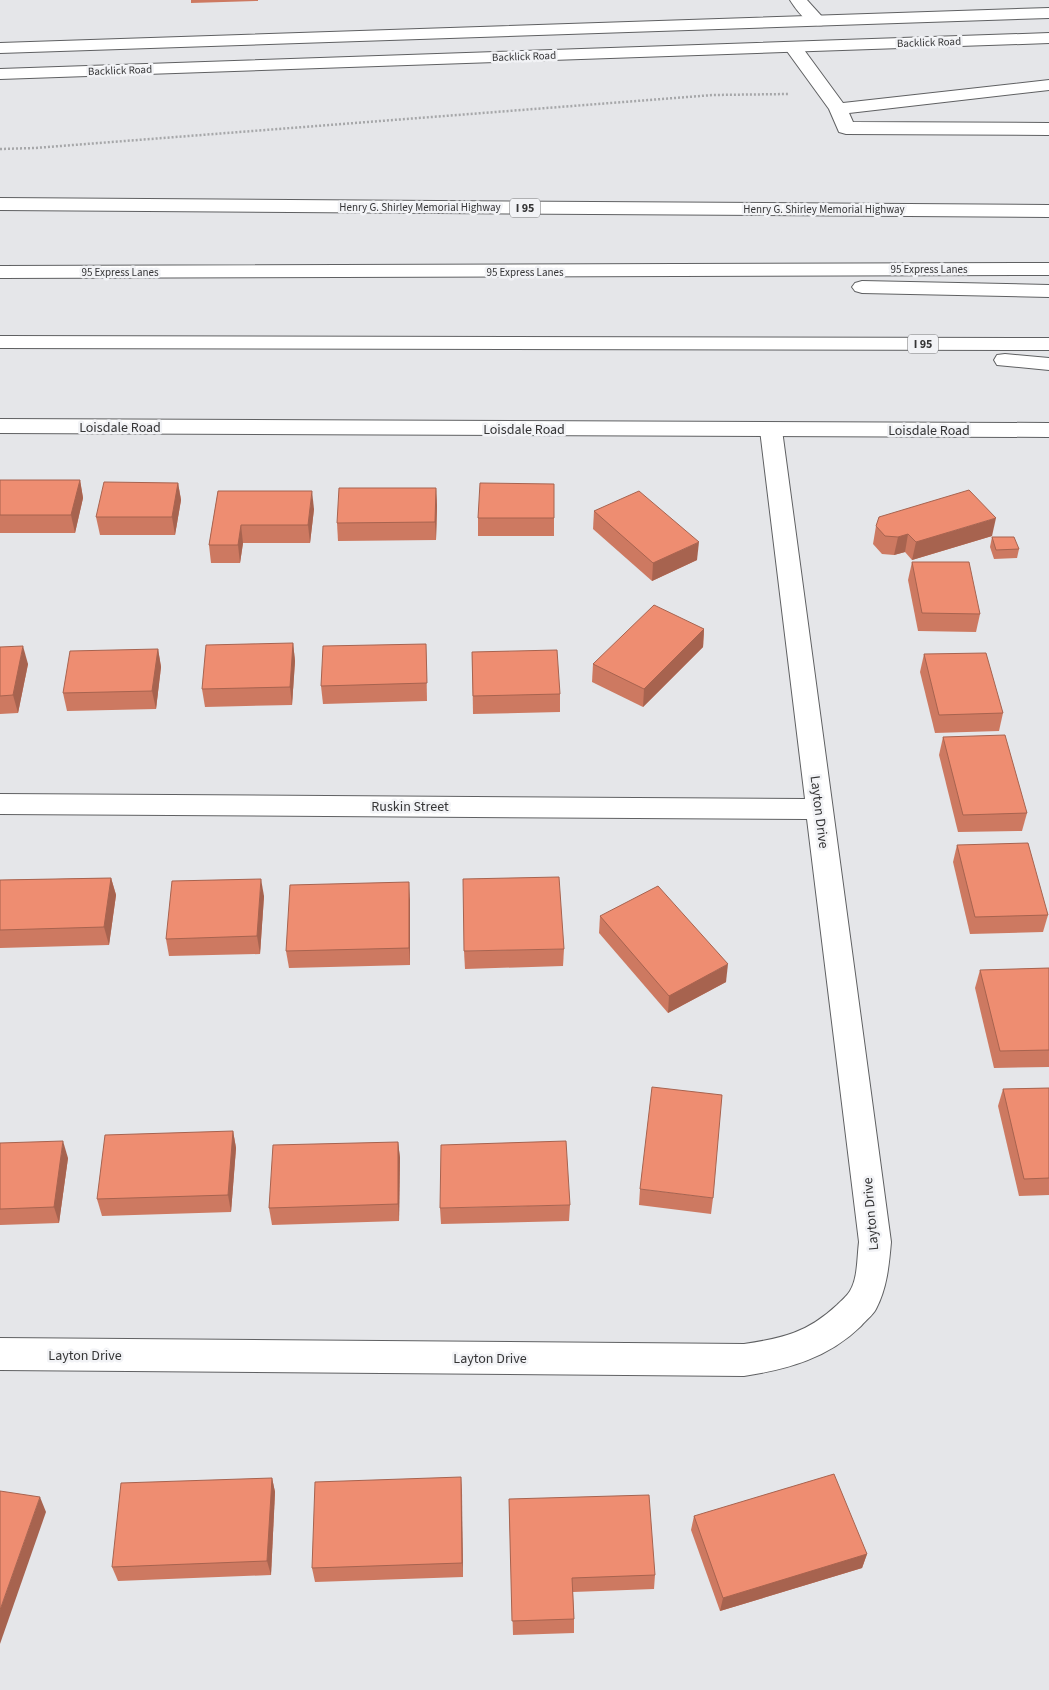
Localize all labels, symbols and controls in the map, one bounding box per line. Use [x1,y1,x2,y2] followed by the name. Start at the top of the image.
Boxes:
[897,34,961,51] street label: Backlick Road
[492,48,556,65] street label: Backlick Road
[88,62,152,79] street label: Backlick Road
[510,198,540,218] road number: I 95
[339,200,501,215] street label: Henry G. Shirley Memorial Highway
[743,202,905,217] street label: Henry G. Shirley Memorial Highway
[890,262,968,277] street label: 95 Express Lanes
[81,265,159,280] street label: 95 Express Lanes
[486,265,564,280] street label: 95 Express Lanes
[908,334,938,354] road number: I 95
[79,418,161,438] street label: Loisdale Road
[483,420,565,440] street label: Loisdale Road
[888,421,970,441] street label: Loisdale Road
[805,775,833,850] street label: Layton Drive
[371,797,449,817] street label: Ruskin Street
[858,1176,884,1251] street label: Layton Drive
[48,1346,122,1366] street label: Layton Drive
[453,1349,527,1369] street label: Layton Drive

